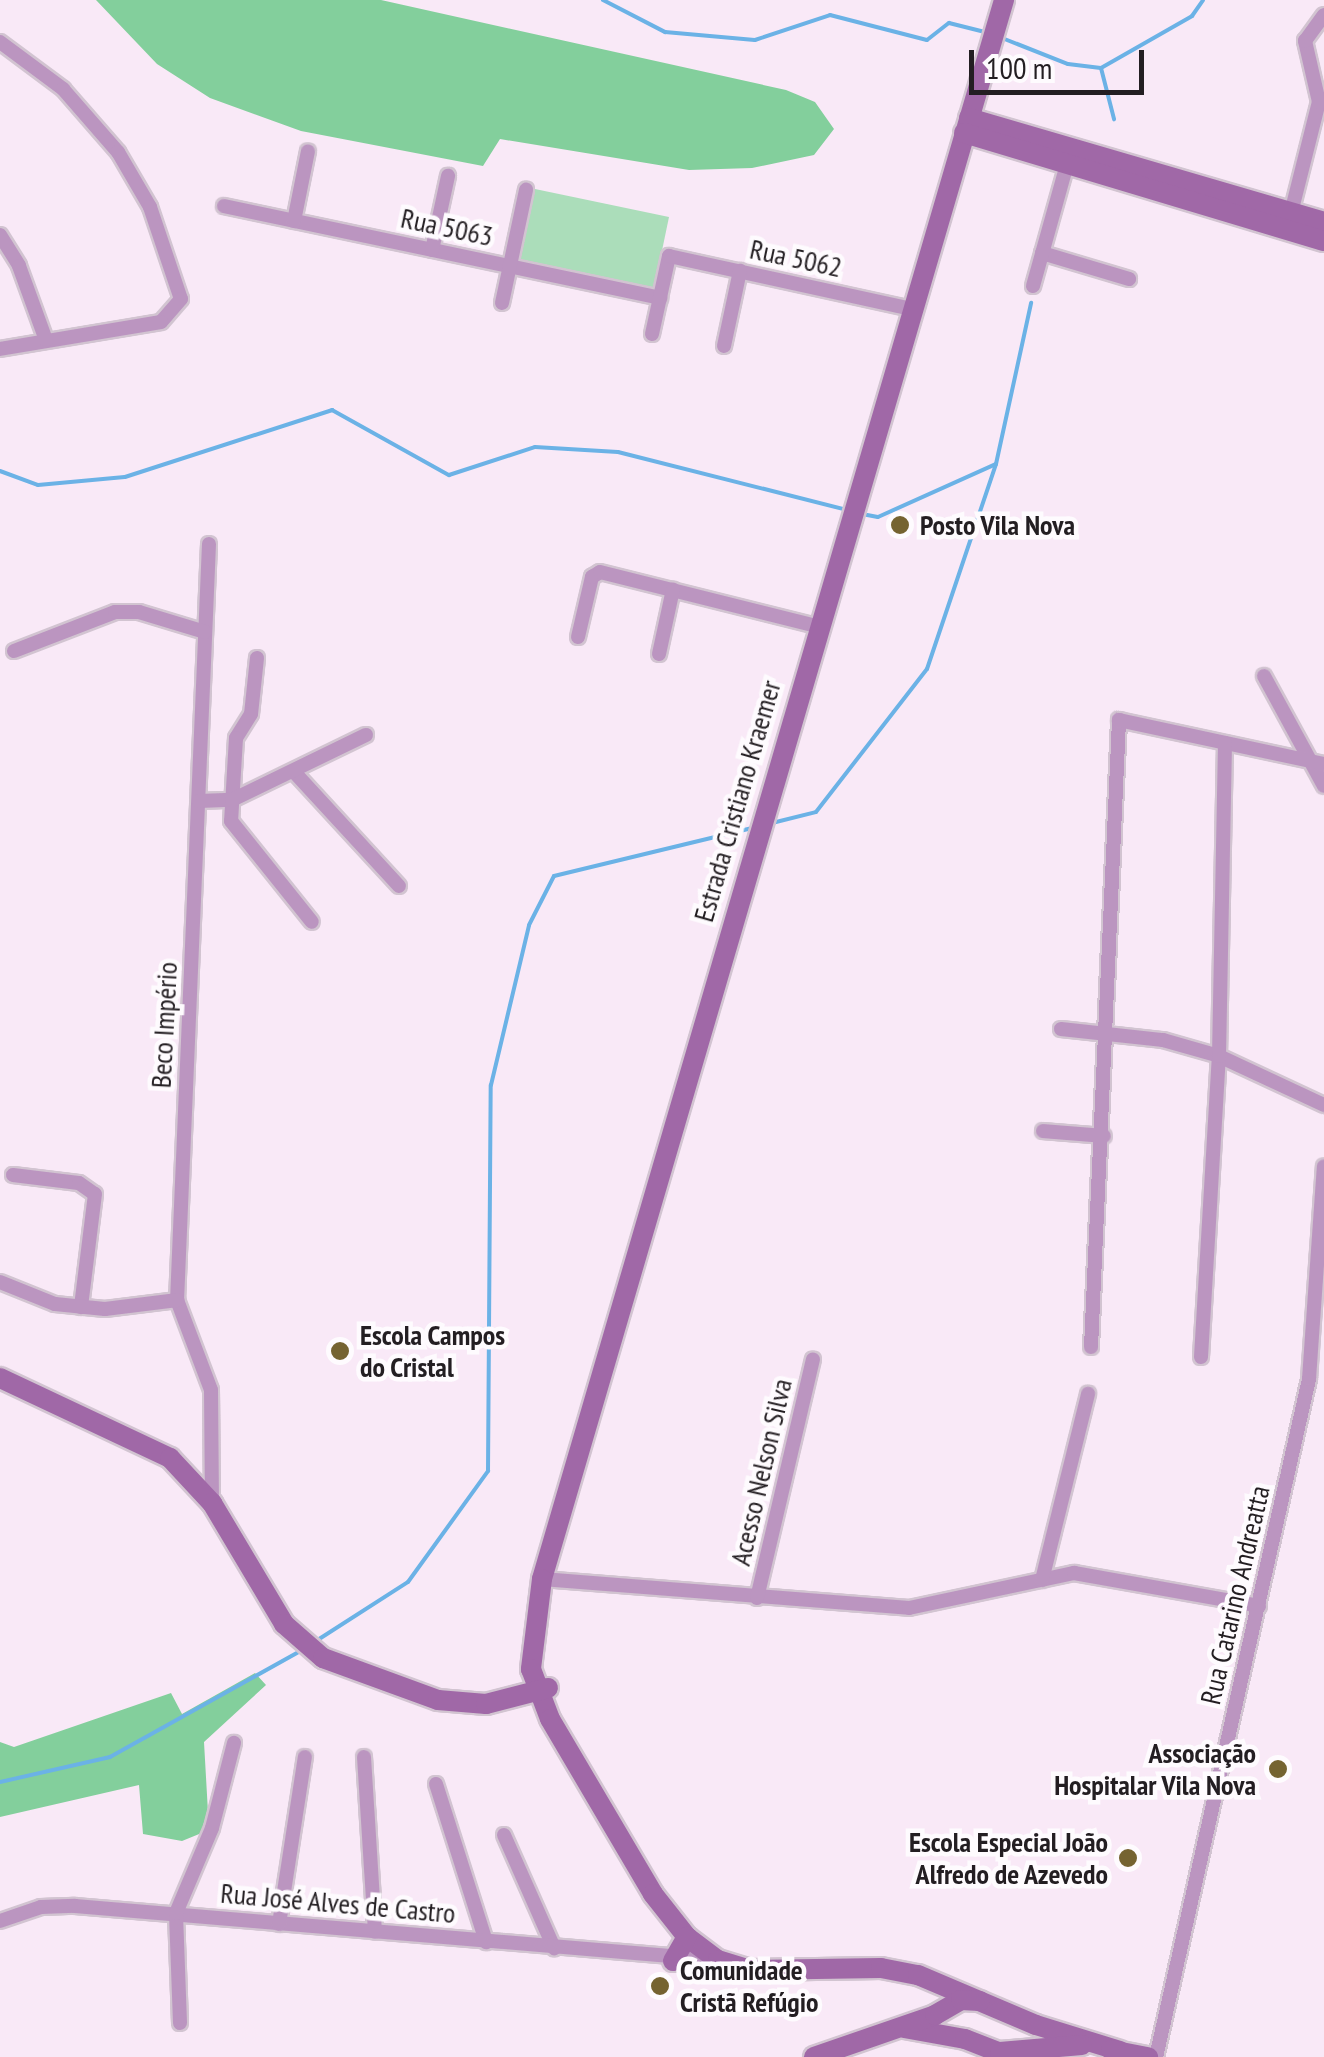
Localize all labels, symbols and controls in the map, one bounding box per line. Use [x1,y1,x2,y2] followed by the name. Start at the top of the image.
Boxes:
[974,30,1149,92] scale bar
[986,48,1052,87] text: 100 m
[398,201,496,253] street label: Rua 5063
[747,232,845,284] street label: Rua 5062
[920,508,1076,542] place label: Posto Vila Nova
[889,514,911,536] marker: Posto Vila Nova
[686,677,788,925] street label: Estrada Cristiano Kraemer
[144,961,184,1089] street label: Beco Império
[360,1318,505,1384] place label: Escola Campos do Cristal
[329,1340,351,1362] marker: Escola Campos do Cristal
[723,1375,799,1569] street label: Acesso Nelson Silva
[1193,1482,1277,1708] street label: Rua Catarino Andreatta
[1053,1736,1256,1802] place label: Associação Hospitalar Vila Nova
[1265,1756,1291,1782] marker: Associação Hospitalar Vila Nova
[909,1825,1108,1891] place label: Escola Especial João Alfredo de Azevedo
[1117,1847,1139,1869] marker: Escola Especial João Alfredo de Azevedo
[219,1876,457,1930] street label: Rua José Alves de Castro
[680,1953,818,2019] place label: Comunidade Cristã Refúgio
[649,1975,671,1997] marker: Comunidade Cristã Refúgio

